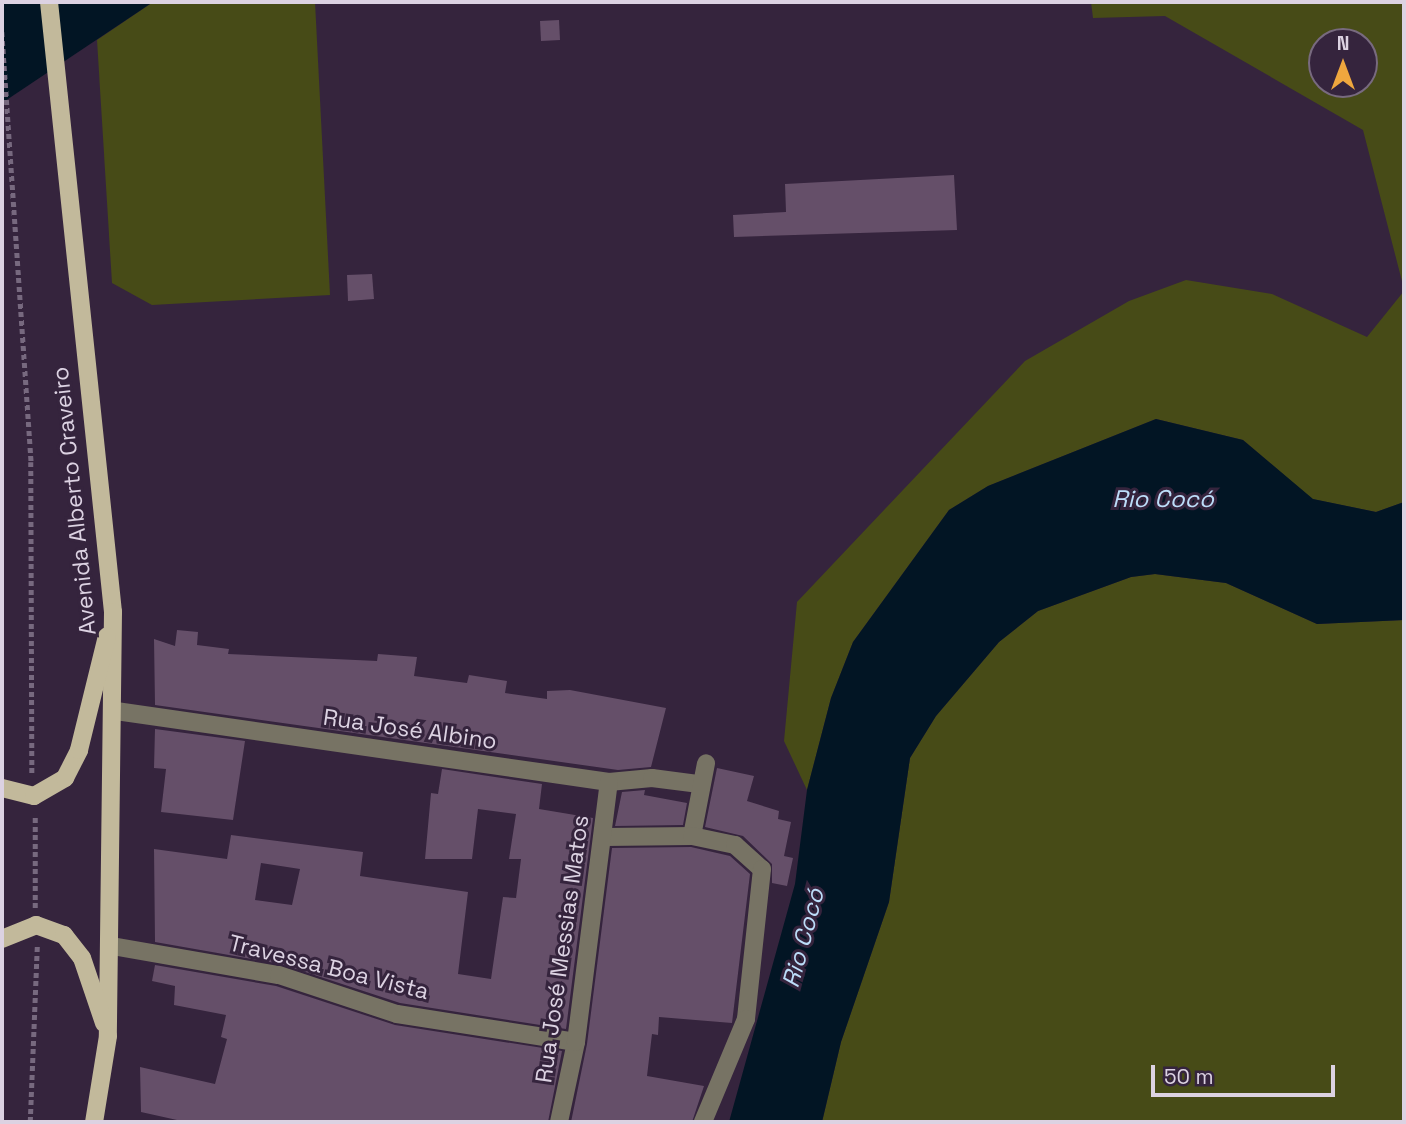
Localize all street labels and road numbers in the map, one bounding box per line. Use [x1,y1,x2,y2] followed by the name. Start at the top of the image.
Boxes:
[46,365,102,637] street label: Avenida Alberto Craveiro
[321,703,499,755] street label: Rua José Albino
[530,813,594,1085] street label: Rua José Messias Matos
[226,929,432,1005] street label: Travessa Boa Vista

